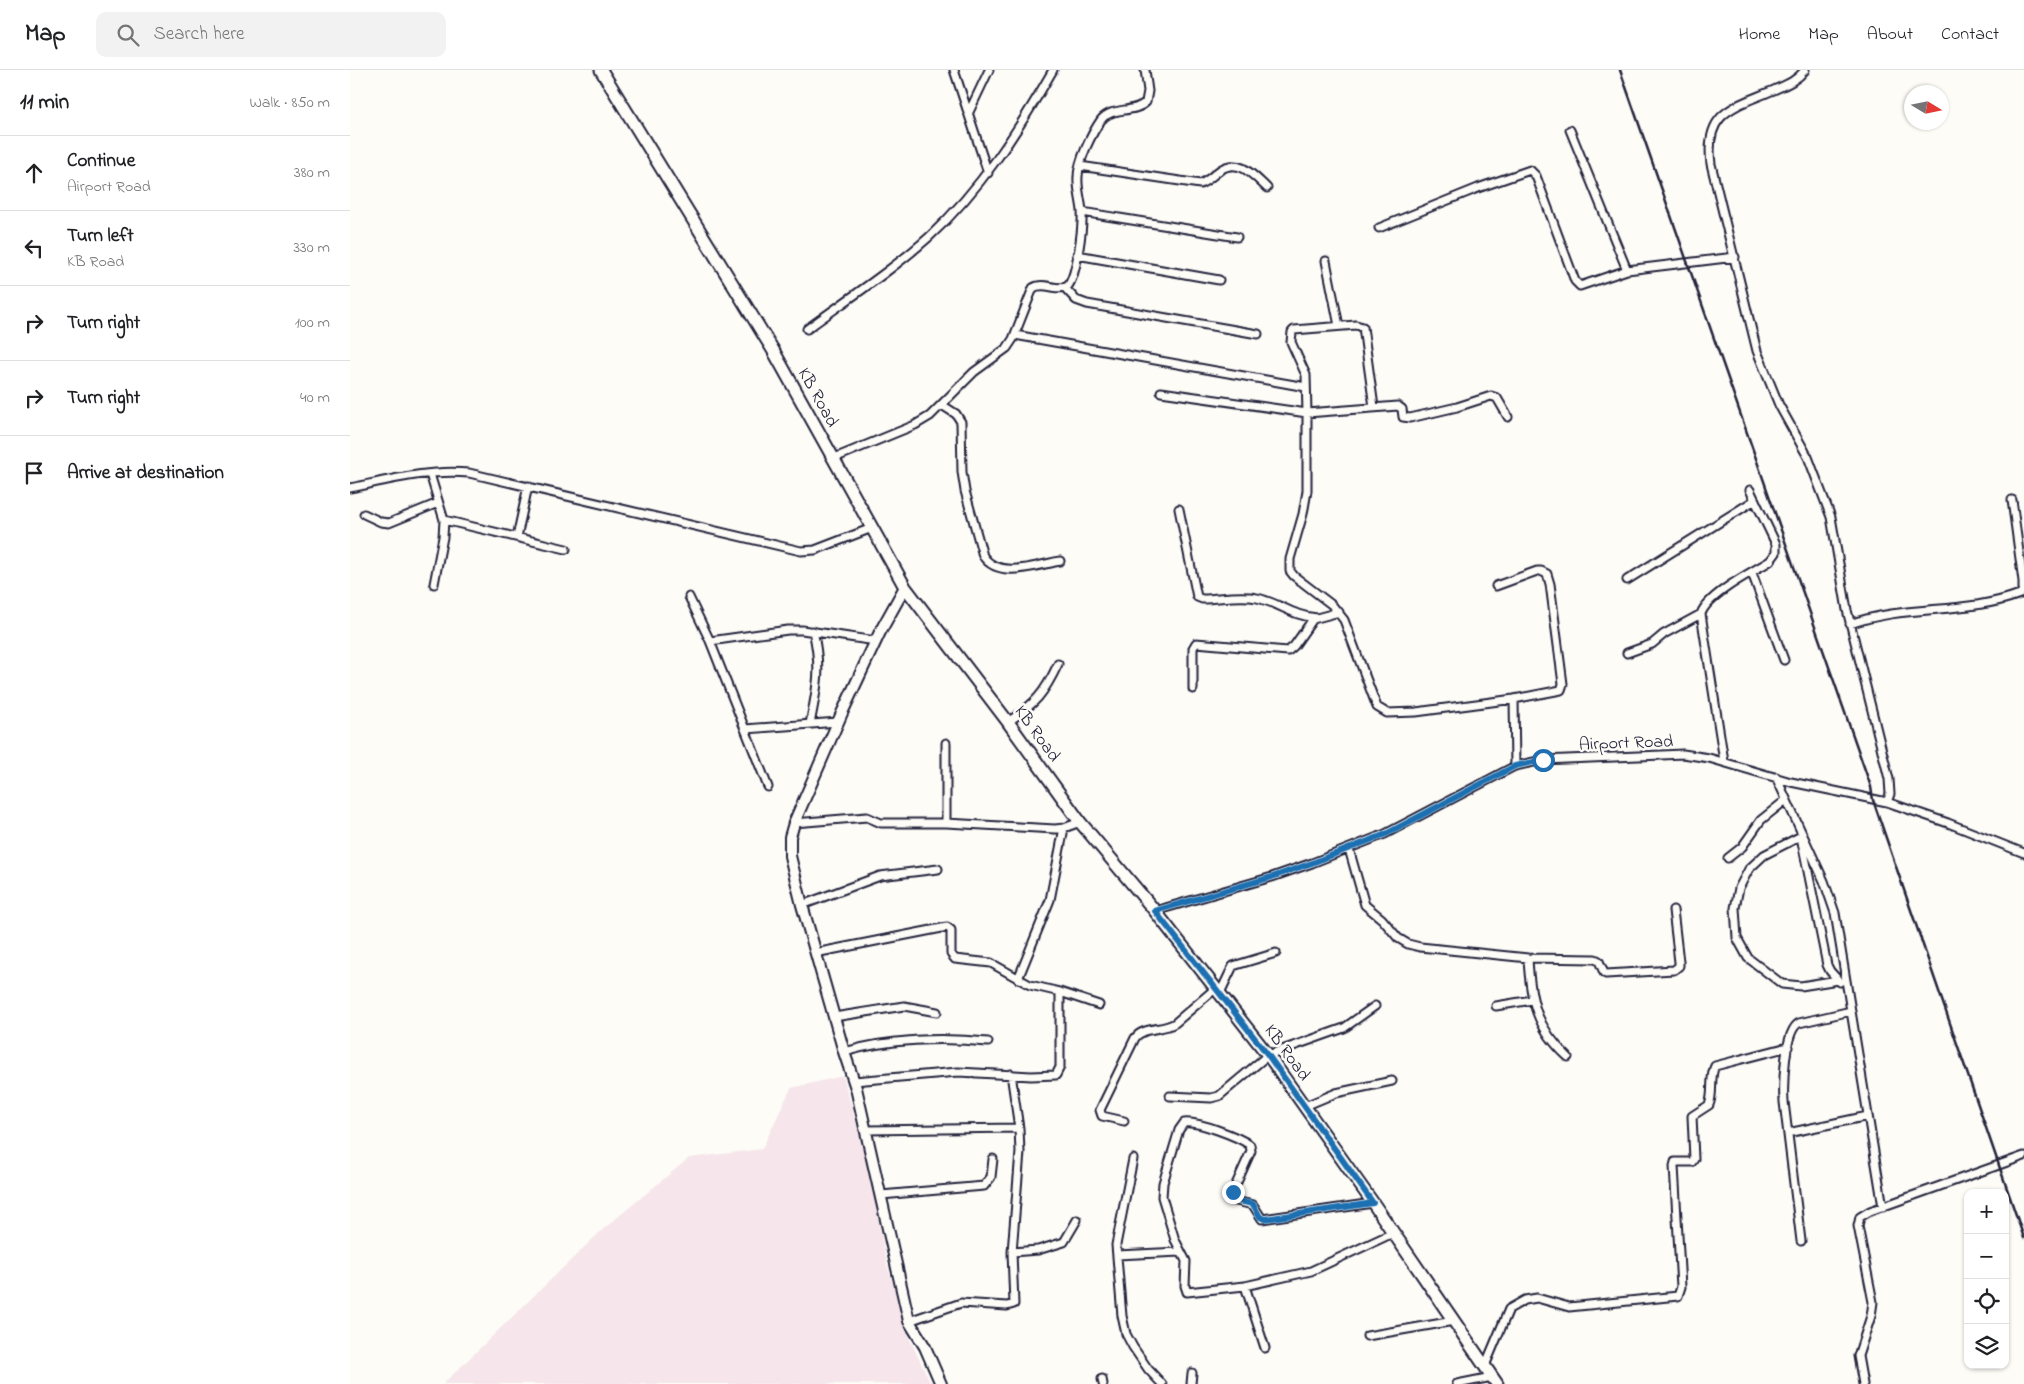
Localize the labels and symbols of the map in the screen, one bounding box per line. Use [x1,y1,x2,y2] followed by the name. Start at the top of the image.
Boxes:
[1904,85,1949,130] north arrow
[790,363,844,432] street label: KB Road
[1007,700,1066,768] street label: KB Road
[1578,729,1674,759] street label: Airport Road
[1532,749,1555,772] route start
[1257,1019,1316,1087] street label: KB Road
[1222,1181,1245,1204] route end

